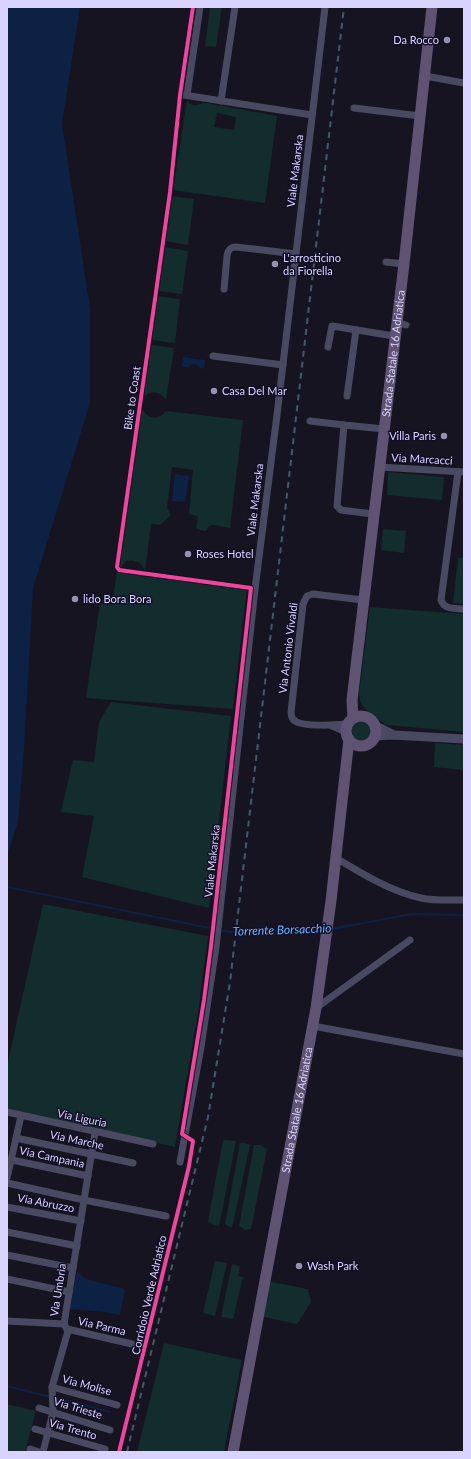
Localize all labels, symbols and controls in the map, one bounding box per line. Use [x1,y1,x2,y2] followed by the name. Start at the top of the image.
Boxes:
[393,33,439,46] place label: Da Rocco
[442,35,452,45] marker: Da Rocco
[284,134,305,208] street label: Viale Makarska
[283,251,341,277] place label: L'arrosticino da Fiorella
[270,259,280,269] marker: L'arrosticino da Fiorella
[379,289,407,418] street label: Strada Statale 16 Adriatica
[121,365,142,431] street label: Bike to Coast
[222,384,287,397] place label: Casa Del Mar
[209,386,219,396] marker: Casa Del Mar
[389,429,436,442] place label: Villa Paris
[439,431,449,441] marker: Villa Paris
[391,450,453,467] street label: Via Marcacci
[244,463,265,537] street label: Viale Makarska
[196,547,254,560] place label: Roses Hotel
[183,549,193,559] marker: Roses Hotel
[83,592,152,605] place label: lido Bora Bora
[70,594,80,604] marker: lido Bora Bora
[275,601,300,694] street label: Via Antonio Vivaldi
[201,824,222,898] street label: Viale Makarska
[232,920,332,939] water label: Torrente Borsacchio
[278,1046,315,1174] street label: Strada Statale 16 Adriatica
[56,1106,108,1129] street label: Via Liguria
[49,1127,105,1152] street label: Via Marche
[18,1143,86,1170] street label: Via Campania
[16,1191,76,1214] street label: Via Abruzzo
[128,1234,169,1356] street label: Corridoio Verde Adriatico
[307,1259,359,1272] place label: Wash Park
[294,1261,304,1271] marker: Wash Park
[47,1262,68,1317] street label: Via Umbria
[77,1314,127,1337] street label: Via Parma
[61,1372,113,1397] street label: Via Molise
[52,1394,104,1421] street label: Via Trieste
[48,1415,99,1442] street label: Via Trento

